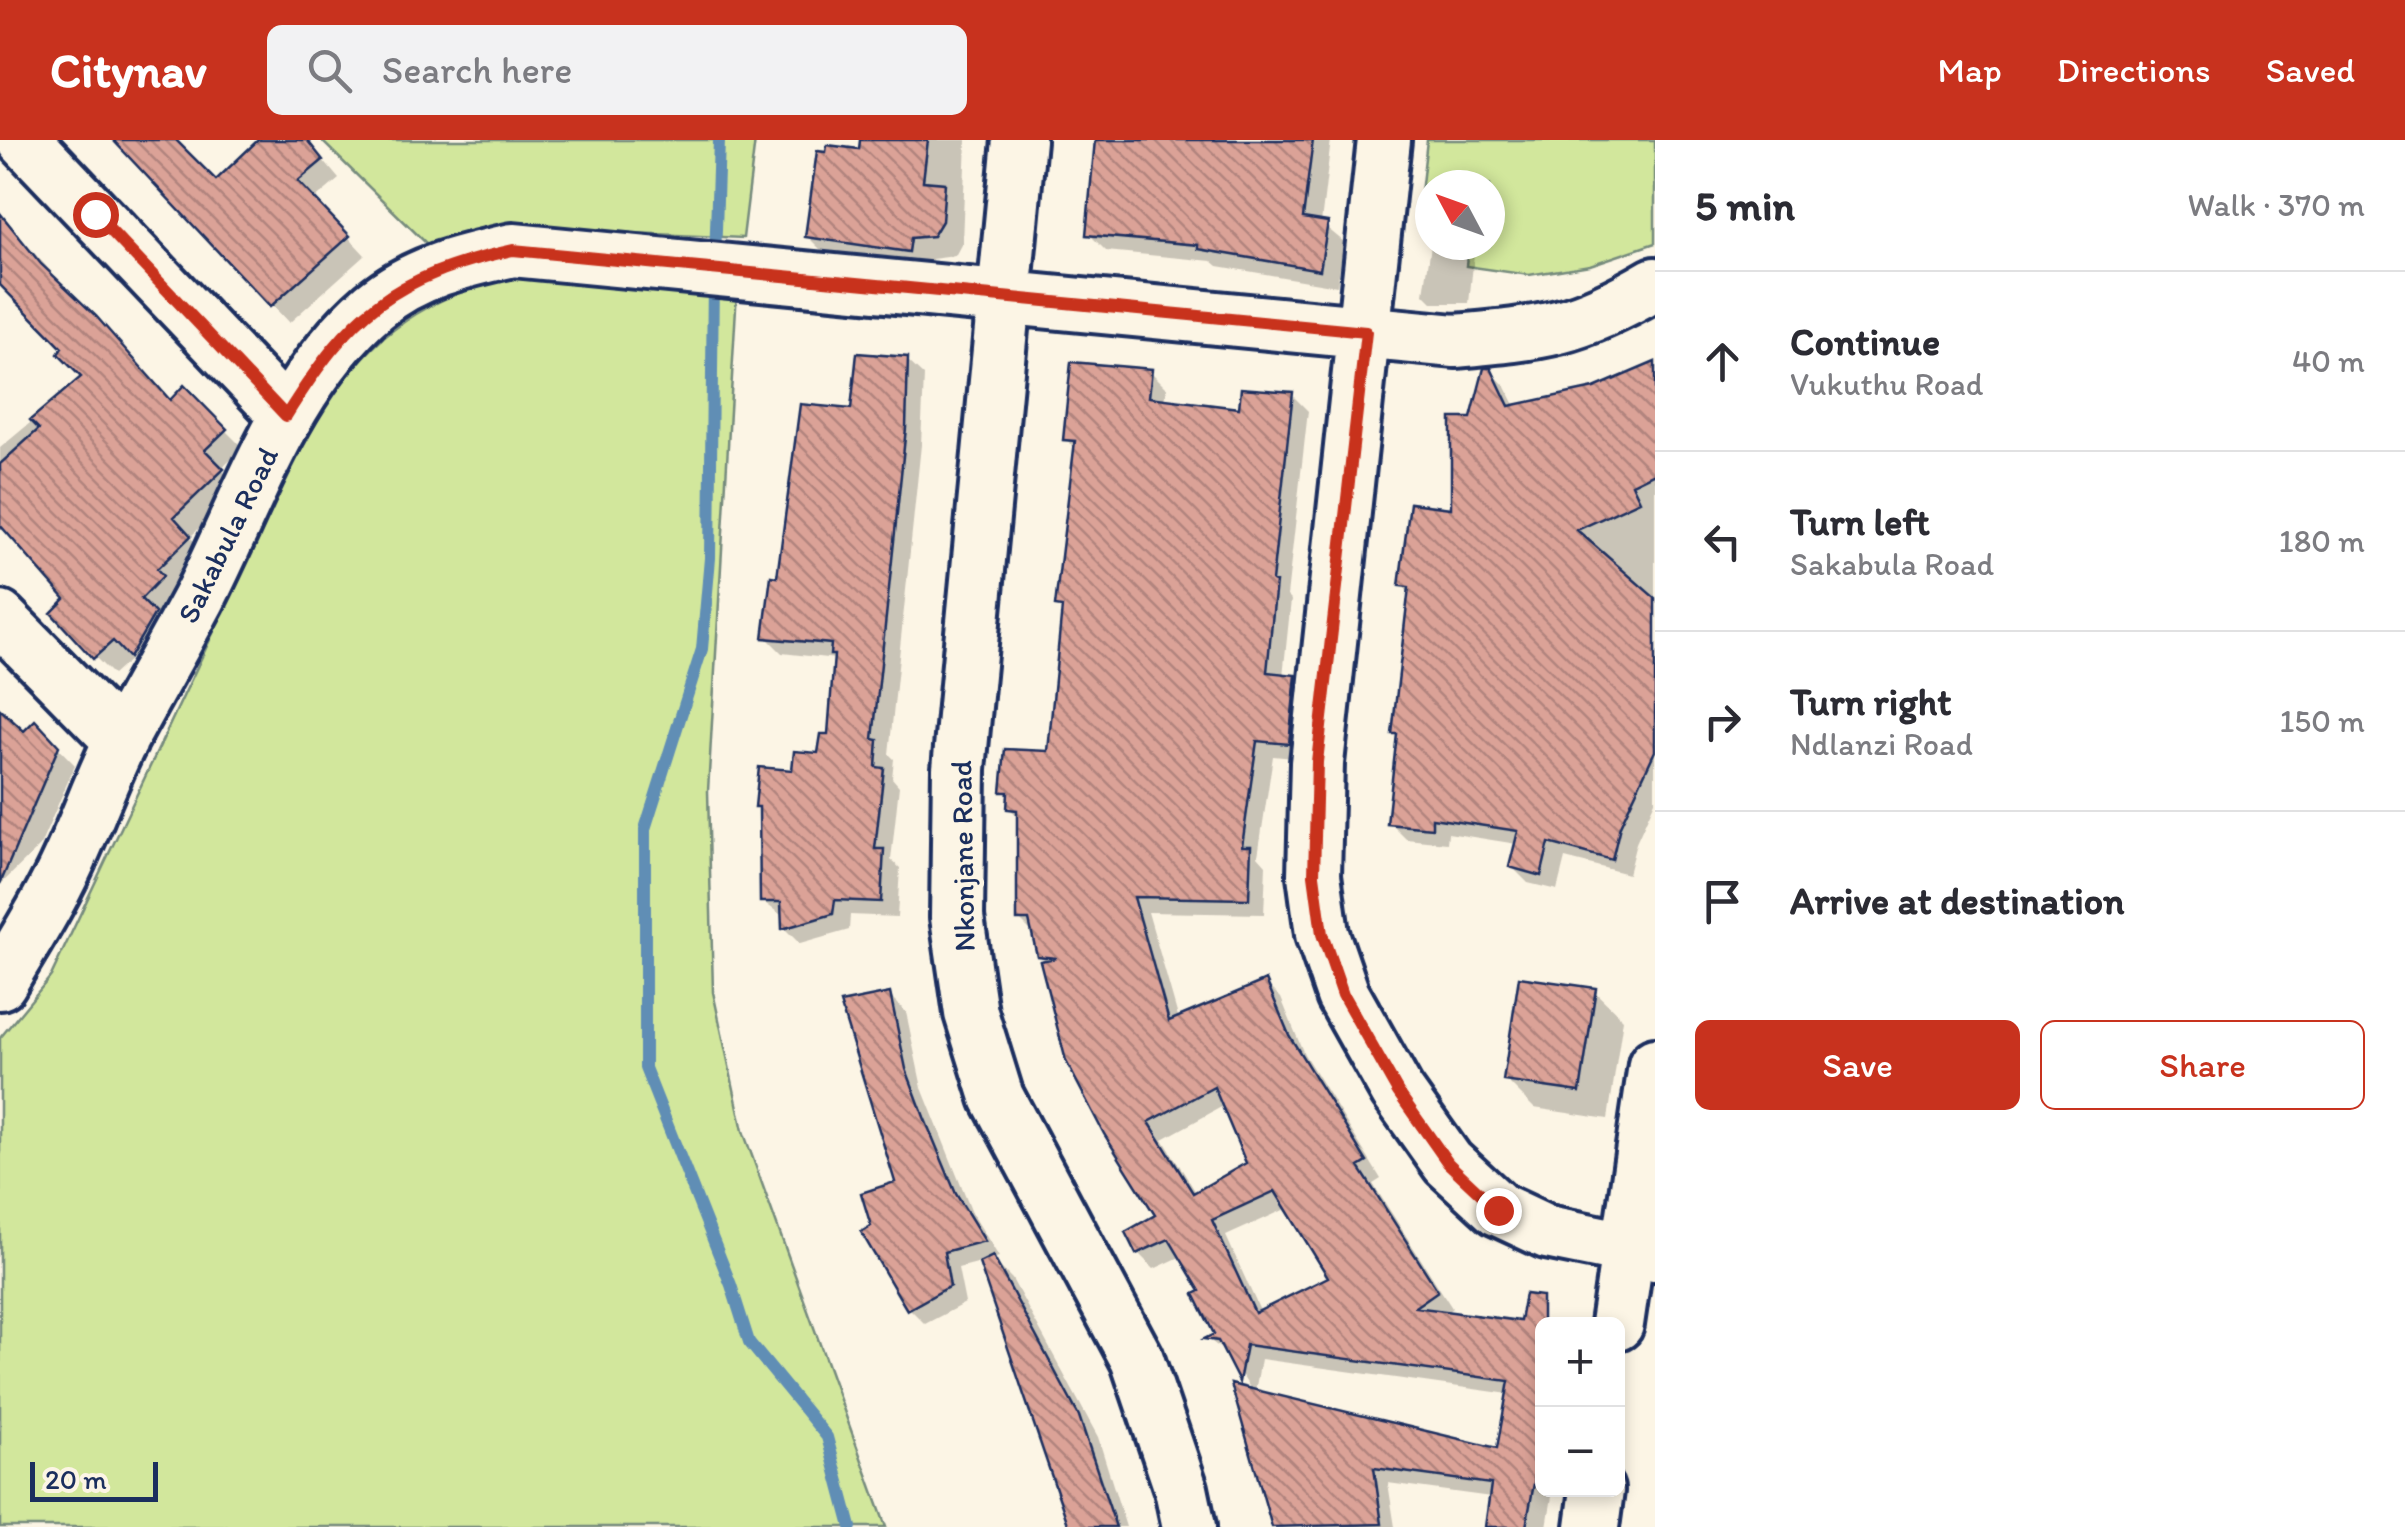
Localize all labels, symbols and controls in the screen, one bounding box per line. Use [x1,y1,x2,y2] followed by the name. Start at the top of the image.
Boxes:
[267,25,967,115] search box
[50,41,207,99] text: Citynav
[302,43,357,98] icon: search
[382,47,572,93] text: Search here
[1938,49,2002,91] text: Map
[2057,49,2211,91] text: Directions
[2266,49,2355,91] text: Saved
[1415,170,1505,260] north arrow
[1695,180,1795,231] text: 5 min
[2188,186,2365,224] text: Walk · 370 m
[73,192,119,238] route start
[1790,319,1940,365] text: Continue
[1695,334,1750,389] icon: ahead
[2292,342,2365,380] text: 40 m
[1790,365,1983,403] text: Vukuthu Road
[169,440,286,629] street label: Sakabula Road
[1790,499,1930,545] text: Turn left
[1695,514,1750,569] icon: left
[2279,522,2365,560] text: 180 m
[1790,545,1994,583] text: Sakabula Road
[1790,679,1952,725] text: Turn right
[1695,694,1750,749] icon: right
[2280,702,2365,740] text: 150 m
[1790,725,1973,763] text: Ndlanzi Road
[942,760,983,952] street label: Nkonjane Road
[1695,874,1750,929] icon: arrive
[1790,878,2125,924] text: Arrive at destination
[1695,1020,2020,1110] button: Save
[2040,1020,2365,1110] button: Share
[1476,1188,1522,1234] route end
[1535,1317,1625,1497] map controls
[1535,1317,1625,1407] button: +
[1535,1407,1625,1497] button: −
[30,1457,158,1502] scale bar
[45,1462,107,1496] text: 20 m

